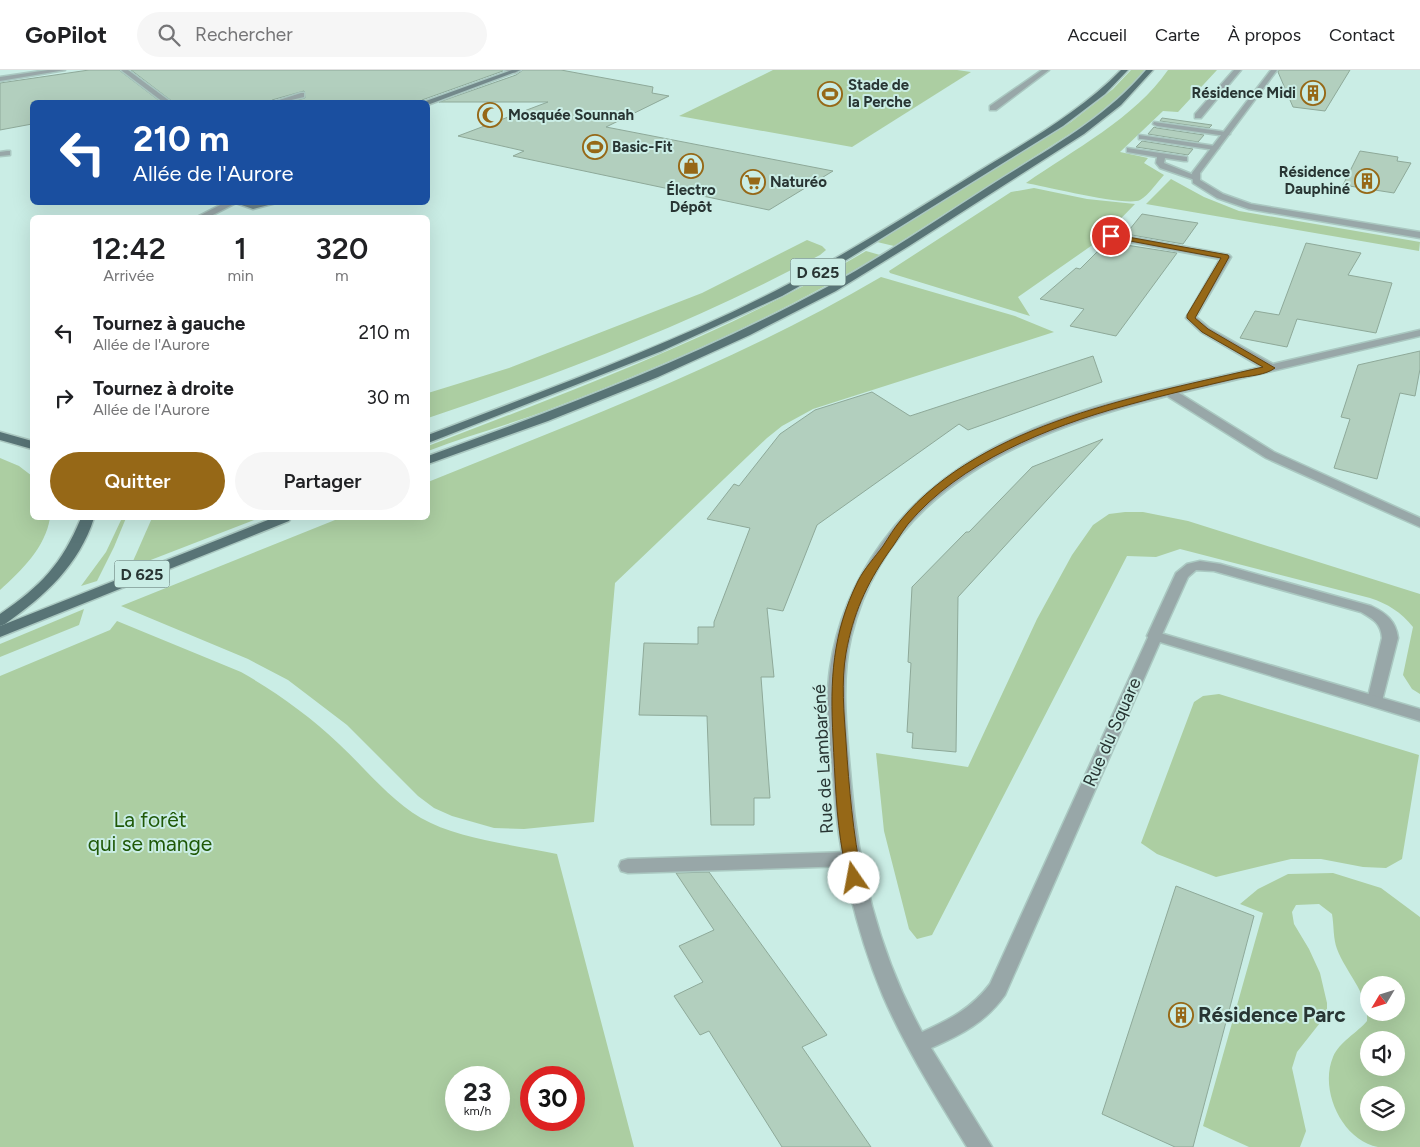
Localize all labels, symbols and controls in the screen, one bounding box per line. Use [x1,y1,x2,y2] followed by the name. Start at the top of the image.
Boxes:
[137,12,487,57] search box
[25,20,107,49] text: GoPilot
[155,21,183,49] icon: search
[195,23,293,46] text: Rechercher
[1067,24,1127,46] text: Accueil
[1155,24,1200,46] text: Carte
[1228,24,1301,46] text: À propos
[1329,24,1395,46] text: Contact
[848,76,912,111] place label: Stade de la Perche
[1300,80,1326,106] building icon: Résidence Midi
[817,81,843,107] sports icon: Stade de la Perche
[1192,84,1296,102] place label: Résidence Midi
[477,102,503,128] mosque icon: Mosquée Sounnah
[508,106,634,124] place label: Mosquée Sounnah
[133,118,230,160] text: 210 m
[50,120,115,185] icon: left
[582,134,608,160] sports icon: Basic-Fit
[612,138,673,156] place label: Basic-Fit
[678,153,704,179] shop icon: Électro Dépôt
[133,160,293,187] text: Allée de l'Aurore
[1279,163,1351,198] place label: Résidence Dauphiné
[1354,168,1380,194] building icon: Résidence Dauphiné
[740,169,766,195] supermarket icon: Naturéo
[770,173,827,191] place label: Naturéo
[666,181,716,216] place label: Électro Dépôt
[1090,215,1132,257] pin
[1097,222,1125,250] icon: arrive
[92,230,166,267] text: 12:42
[234,230,247,267] text: 1
[315,230,368,267] text: 320
[790,258,846,286] road number: D 625
[103,266,154,285] text: Arrivée
[227,266,254,285] text: min
[335,266,349,285] text: m
[93,312,245,335] text: Tournez à gauche
[50,319,78,347] icon: left
[358,321,410,344] text: 210 m
[93,335,210,354] text: Allée de l'Aurore
[93,377,234,400] text: Tournez à droite
[50,384,78,412] icon: right
[367,386,410,409] text: 30 m
[93,400,210,419] text: Allée de l'Aurore
[50,452,225,510] button: Quitter
[235,452,410,510] button: Partager
[114,560,170,588] road number: D 625
[1078,674,1146,790] street label: Rue du Square
[808,683,838,834] street label: Rue de Lambaréné
[88,807,212,856] park label: La forêt qui se mange
[827,851,879,903] position arrow
[1360,976,1405,1021] north arrow
[1360,976,1405,1131] map controls
[1168,1002,1194,1028] building icon: Résidence Parc
[1198,1002,1346,1027] place label: Résidence Parc
[1360,1031,1405,1076] button: sound
[520,1066,585,1131] speed limit sign: 30
[463,1077,492,1107] text: 23
[1360,1086,1405,1131] button: layers
[464,1104,491,1118] text: km/h

